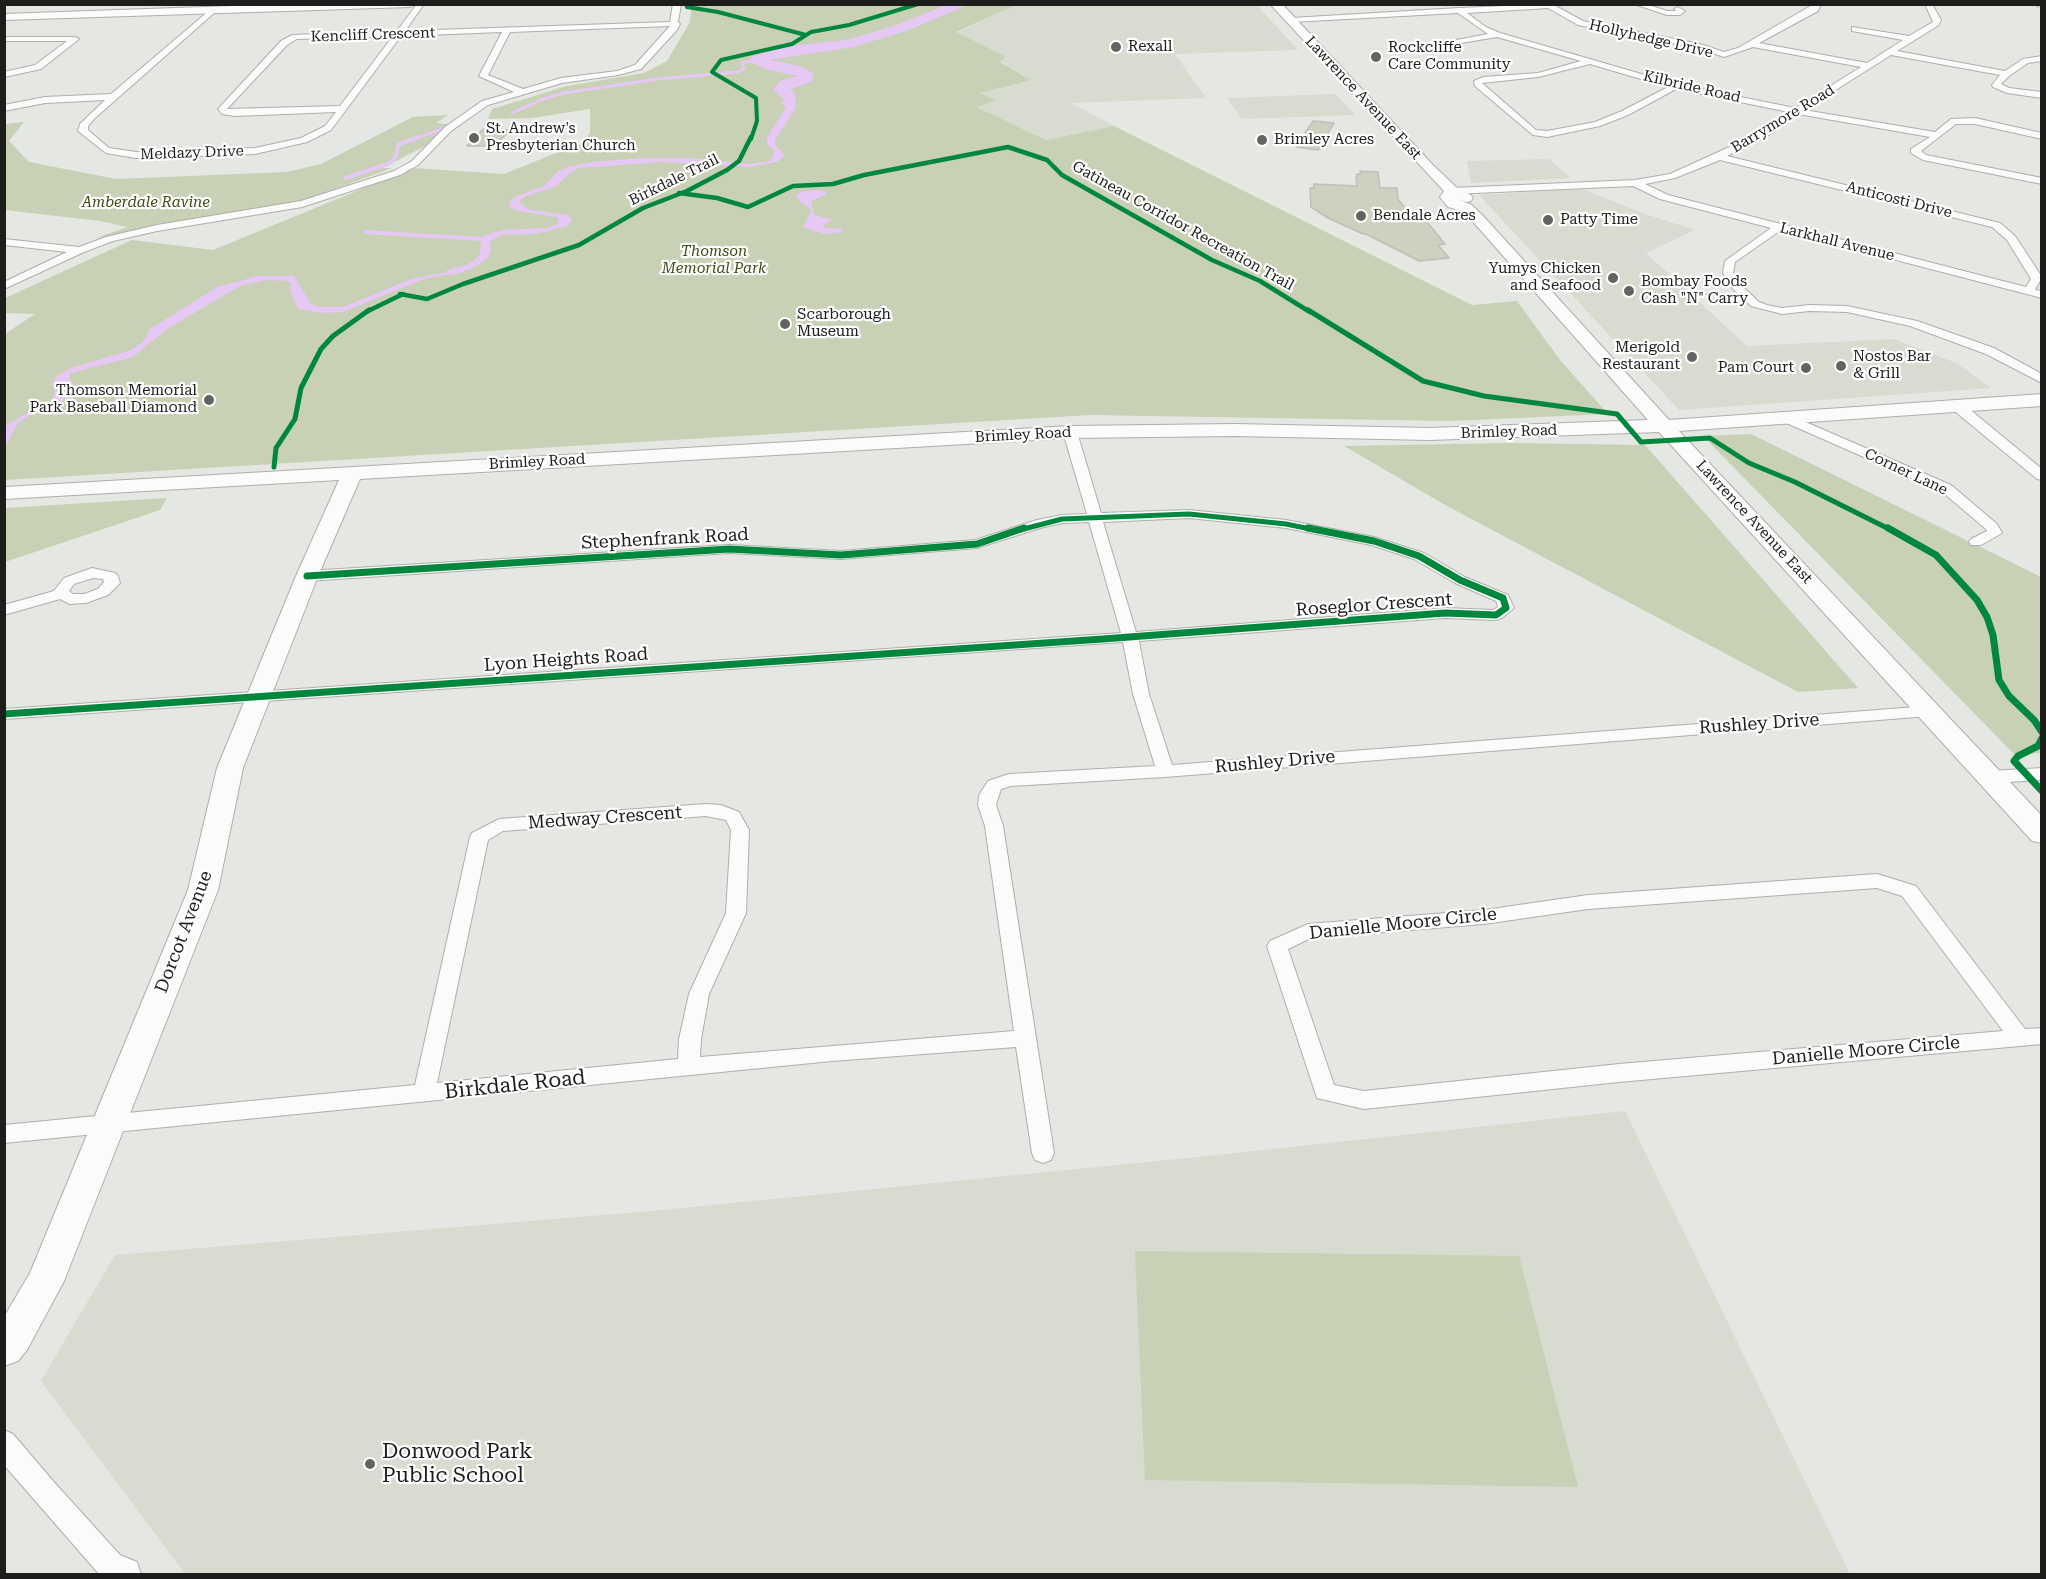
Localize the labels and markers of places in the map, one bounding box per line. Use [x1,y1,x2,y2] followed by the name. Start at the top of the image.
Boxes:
[1128,38,1172,56] place label: Rexall
[1388,39,1511,74] place label: Rockcliffe Care Community
[1109,40,1123,54] marker: Rexall
[1369,50,1383,64] marker: Rockcliffe Care Community
[486,120,636,155] place label: St. Andrew's Presbyterian Church
[467,131,481,145] marker: St. Andrew's Presbyterian Church
[1274,131,1374,149] place label: Brimley Acres
[1255,133,1269,147] marker: Brimley Acres
[1373,207,1476,225] place label: Bendale Acres
[1354,209,1368,223] marker: Bendale Acres
[1560,211,1638,229] place label: Patty Time
[1541,213,1555,227] marker: Patty Time
[1488,260,1601,295] place label: Yumys Chicken and Seafood
[1606,271,1620,285] marker: Yumys Chicken and Seafood
[1641,273,1748,308] place label: Bombay Foods Cash "N" Carry
[1622,284,1636,298] marker: Bombay Foods Cash "N" Carry
[797,306,891,341] place label: Scarborough Museum
[778,317,792,331] marker: Scarborough Museum
[1602,339,1680,374] place label: Merigold Restaurant
[1853,348,1931,383] place label: Nostos Bar & Grill
[1685,350,1699,364] marker: Merigold Restaurant
[1718,359,1794,377] place label: Pam Court
[1834,359,1848,373] marker: Nostos Bar & Grill
[1799,361,1813,375] marker: Pam Court
[30,382,197,417] place label: Thomson Memorial Park Baseball Diamond
[202,393,216,407] marker: Thomson Memorial Park Baseball Diamond
[382,1439,532,1489] place label: Donwood Park Public School
[363,1457,377,1471] marker: Donwood Park Public School

